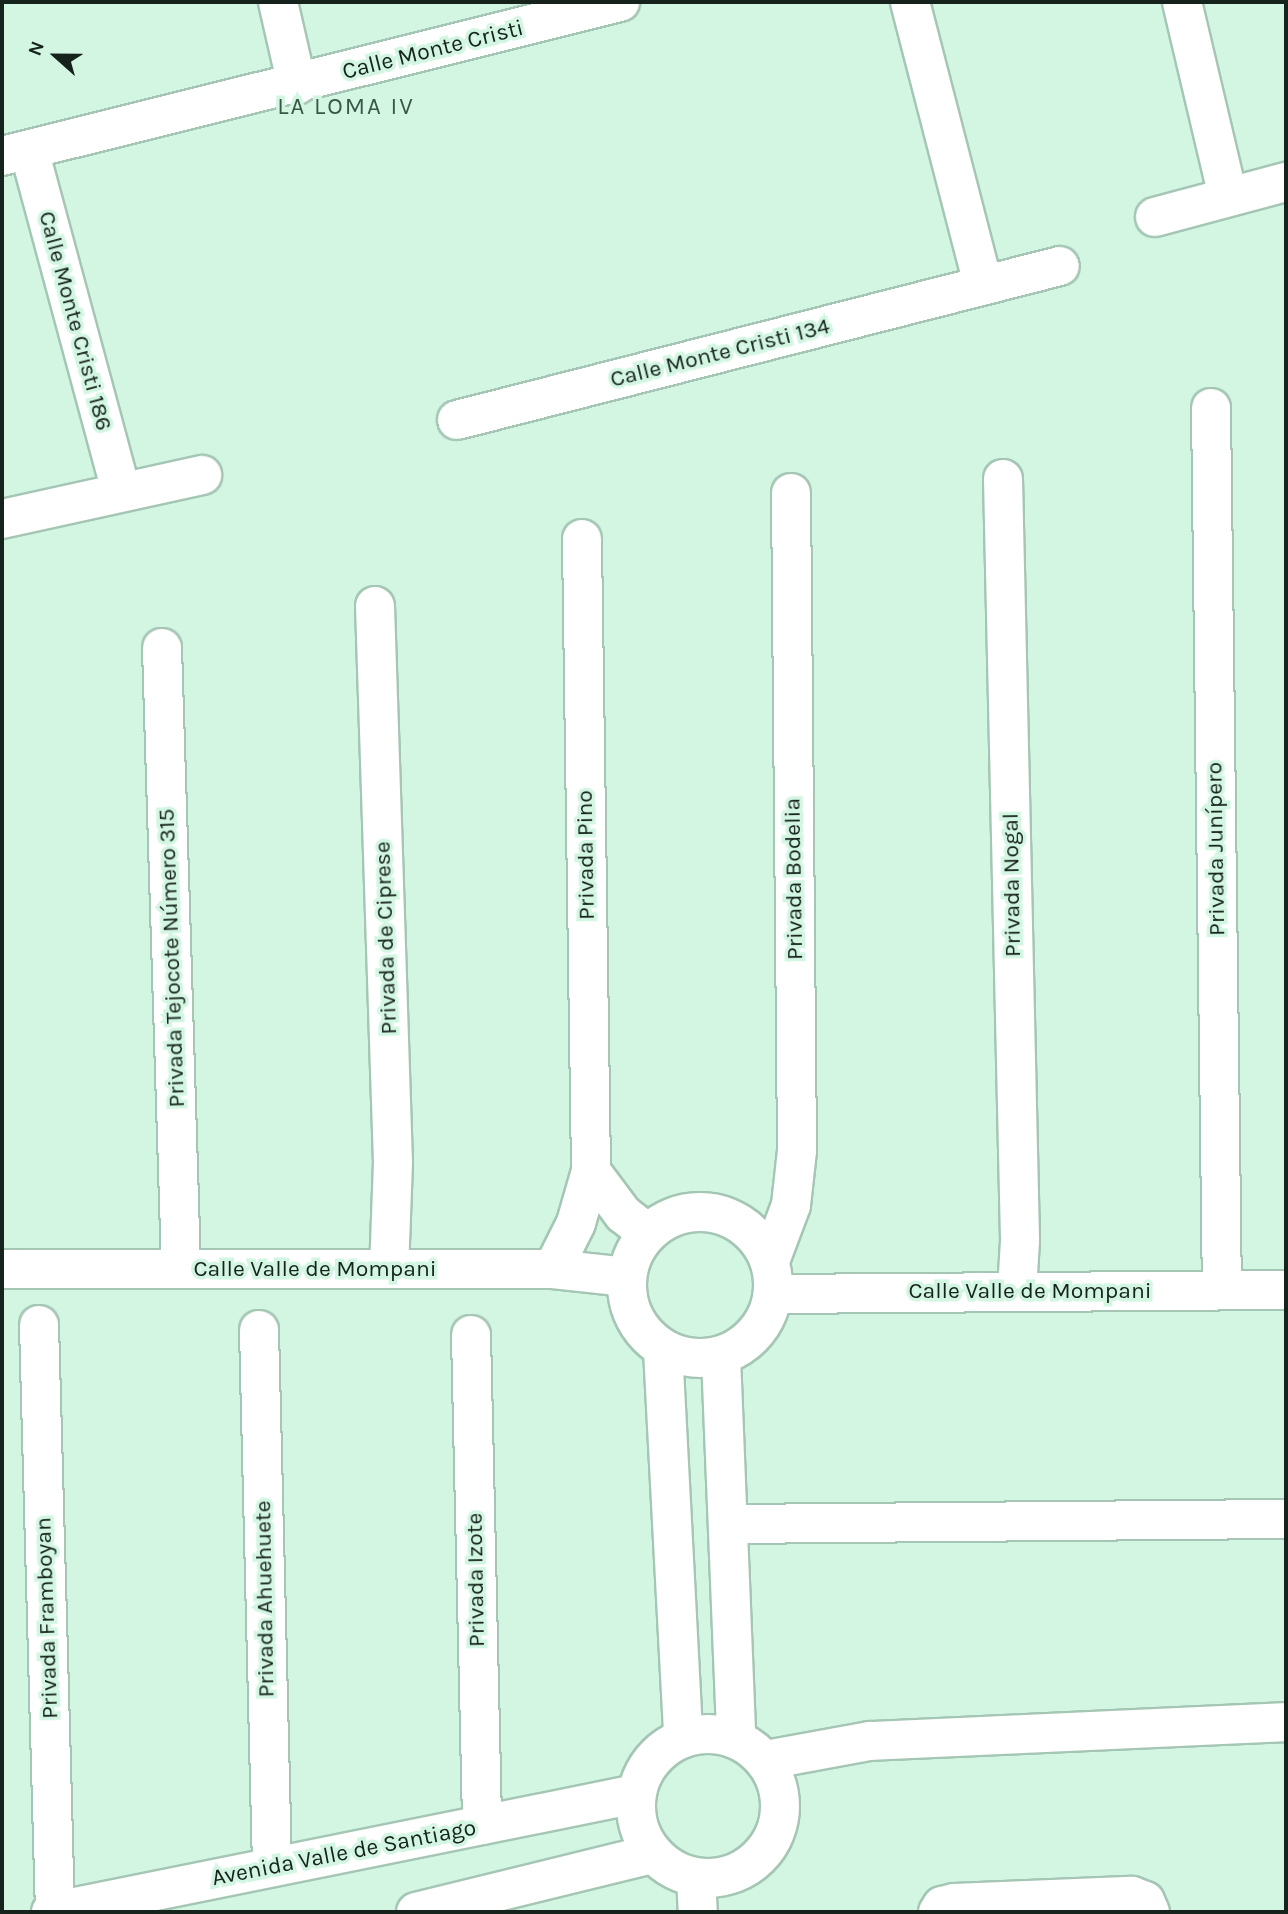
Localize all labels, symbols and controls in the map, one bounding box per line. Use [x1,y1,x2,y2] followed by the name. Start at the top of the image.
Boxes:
[340,14,526,86] street label: Calle Monte Cristi
[21,21,91,91] north arrow
[24,38,49,59] text: N
[279,93,413,121] district label: LA LOMA IV
[32,208,118,434] street label: Calle Monte Cristi 186
[607,312,833,394] street label: Calle Monte Cristi 134
[1201,762,1231,936] street label: Privada Junípero
[571,790,601,920] street label: Privada Pino
[779,798,809,960] street label: Privada Bodelia
[153,808,191,1108] street label: Privada Tejocote Número 315
[997,813,1027,957] street label: Privada Nogal
[369,841,403,1035] street label: Privada de Ciprese
[193,1255,437,1283] street label: Calle Valle de Mompani
[908,1277,1152,1305] street label: Calle Valle de Mompani
[249,1500,281,1698] street label: Privada Ahuehuete
[461,1513,491,1647] street label: Privada Izote
[30,1517,64,1719] street label: Privada Framboyan
[210,1814,478,1892] street label: Avenida Valle de Santiago

